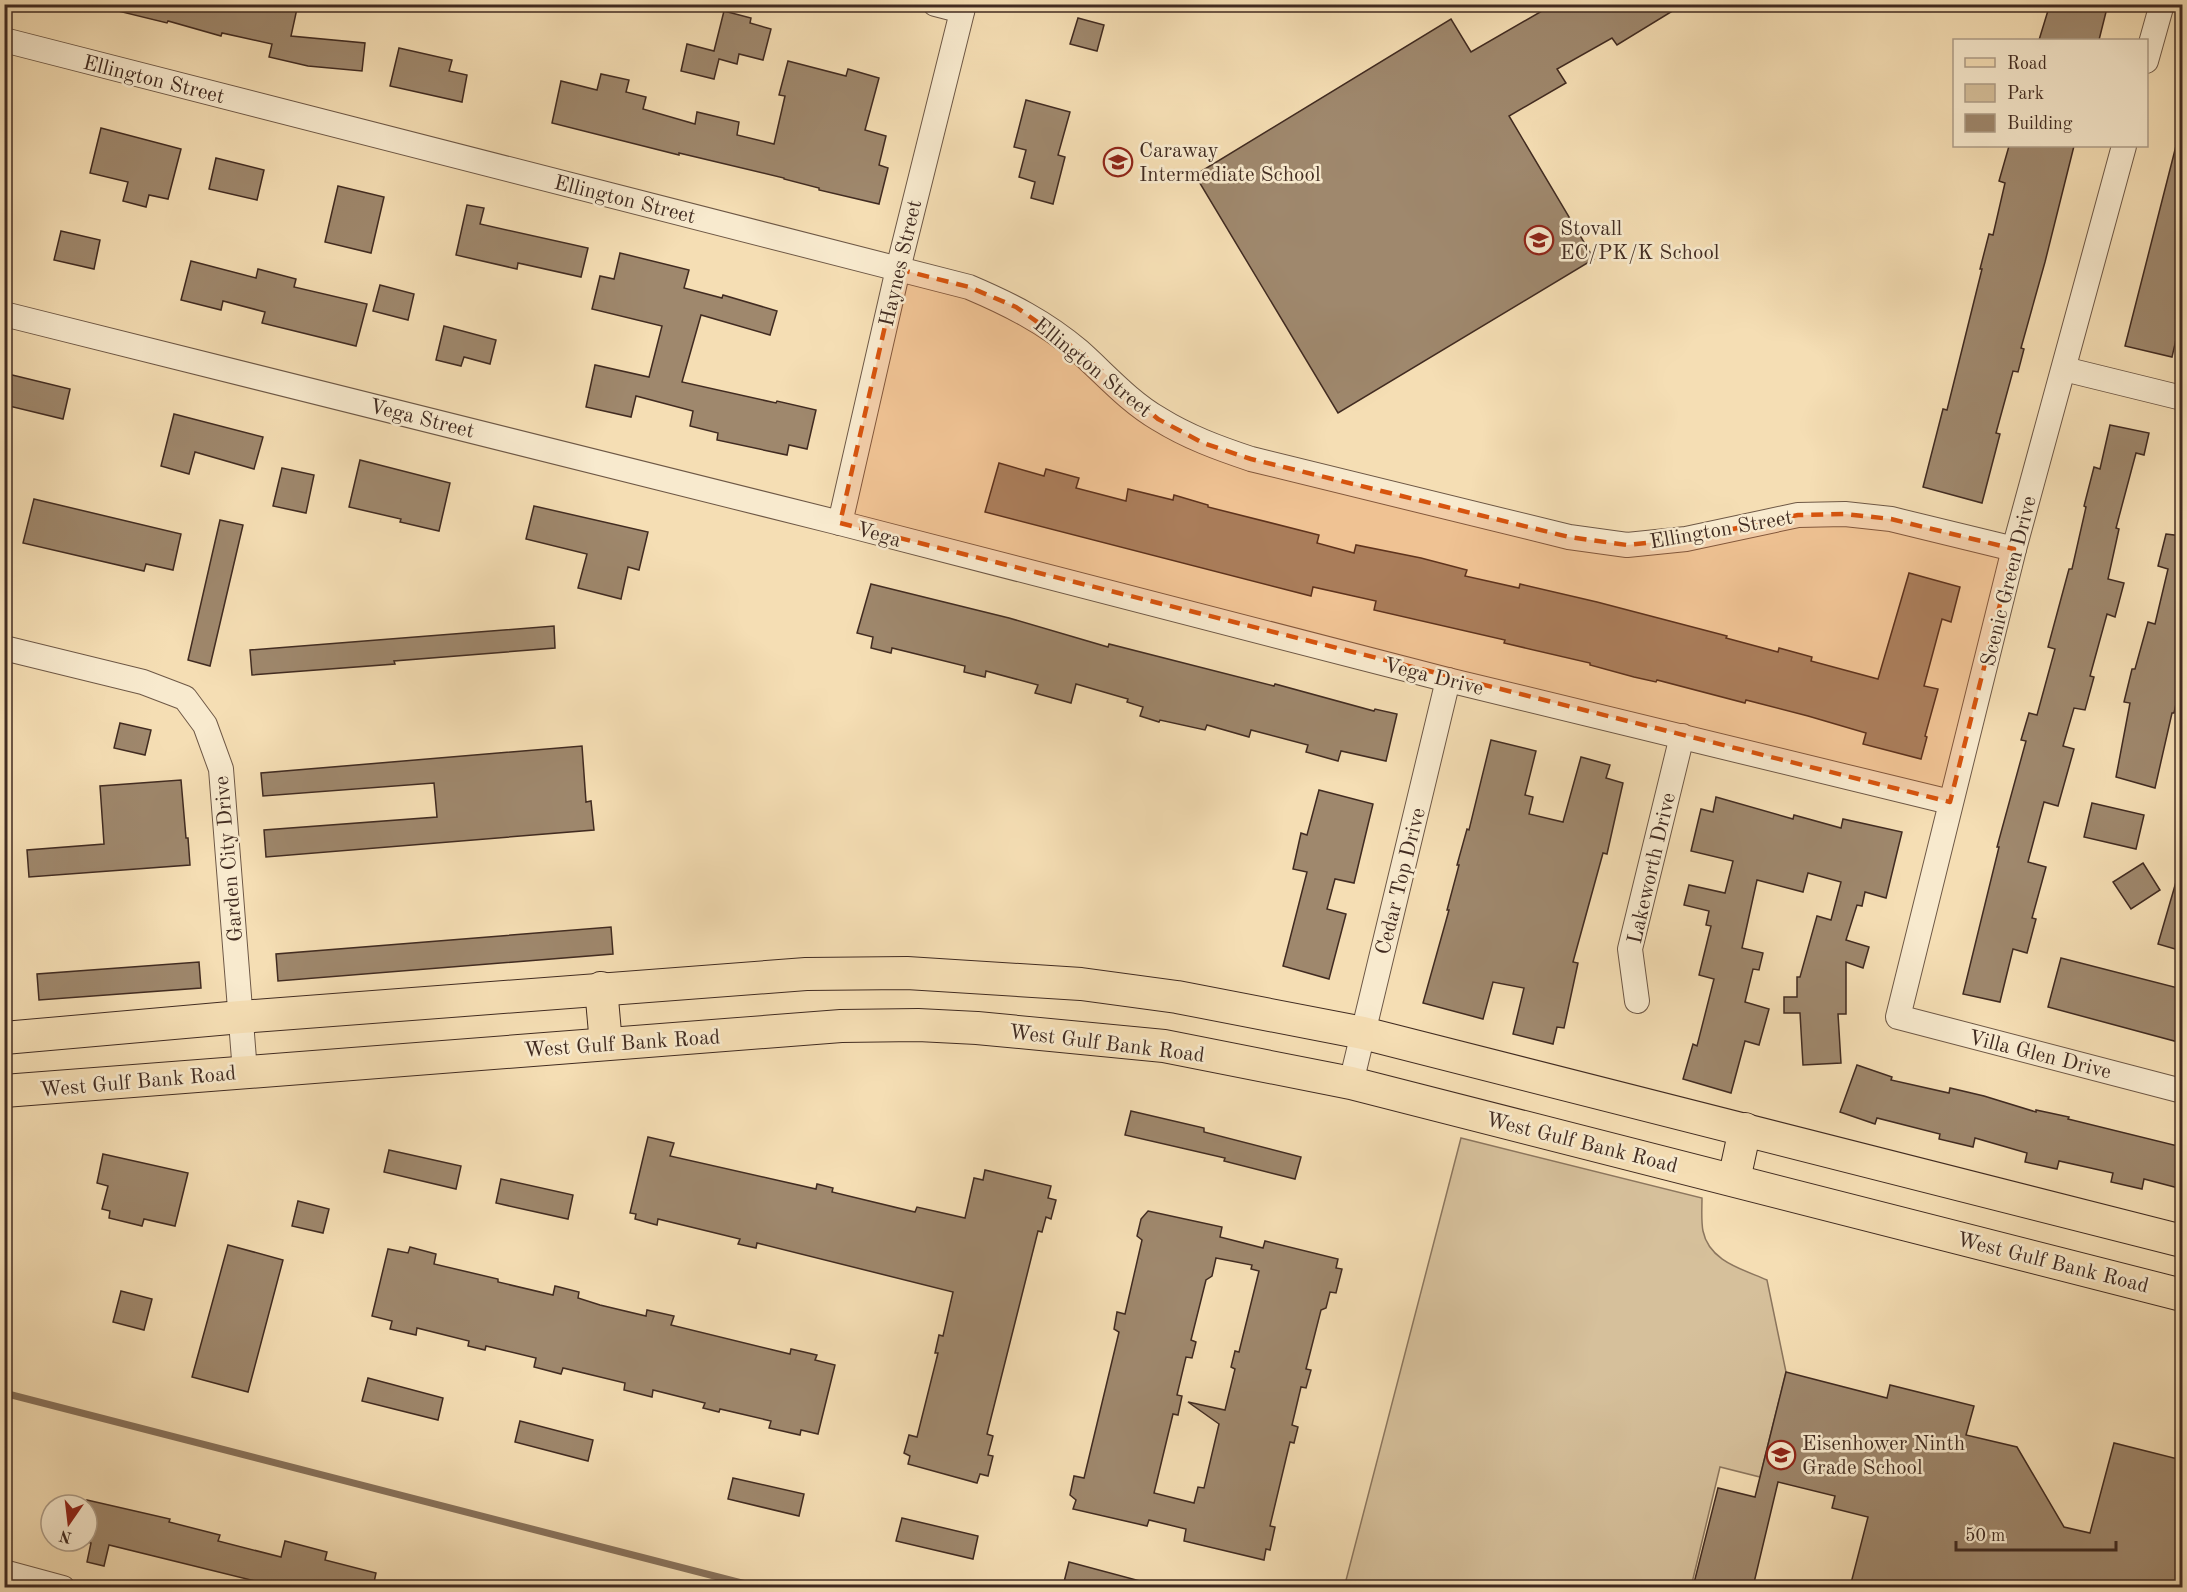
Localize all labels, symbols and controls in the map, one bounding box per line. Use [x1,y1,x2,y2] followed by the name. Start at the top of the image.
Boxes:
[1953,39,2148,147] legend
[81,53,226,108] street label: Ellington Street
[2007,55,2047,73] text: Road
[2007,85,2044,103] text: Park
[2007,115,2073,133] text: Building
[1139,141,1321,186] place label: Caraway Intermediate School
[1102,146,1134,178] school or university icon: Caraway Intermediate School
[552,173,697,228] street label: Ellington Street
[877,198,926,329] street label: Haynes Street
[1560,219,1720,264] place label: Stovall EC/PK/K School
[1523,224,1555,256] school or university icon: Stovall EC/PK/K School
[1029,314,1155,422] street label: Ellington Street
[367,396,476,443] street label: Vega Street
[1978,494,2041,669] street label: Scenic Green Drive
[1648,508,1794,553] street label: Ellington Street
[854,519,903,552] street label: Vega
[1382,655,1486,700] street label: Vega Drive
[212,775,247,943] street label: Garden City Drive
[1625,791,1680,946] street label: Lakeworth Drive
[1373,806,1430,957] street label: Cedar Top Drive
[1008,1022,1206,1067] street label: West Gulf Bank Road
[523,1027,721,1062] street label: West Gulf Bank Road
[1966,1028,2113,1083] street label: Villa Glen Drive
[39,1063,237,1102] street label: West Gulf Bank Road
[1484,1109,1680,1177] street label: West Gulf Bank Road
[1955,1229,2151,1297] street label: West Gulf Bank Road
[1802,1434,1965,1479] place label: Eisenhower Ninth Grade School
[1765,1439,1797,1471] school or university icon: Eisenhower Ninth Grade School
[39,1493,99,1553] north arrow
[1956,1514,2116,1552] scale bar
[57,1526,74,1545] text: N
[1965,1527,2005,1545] text: 50 m

